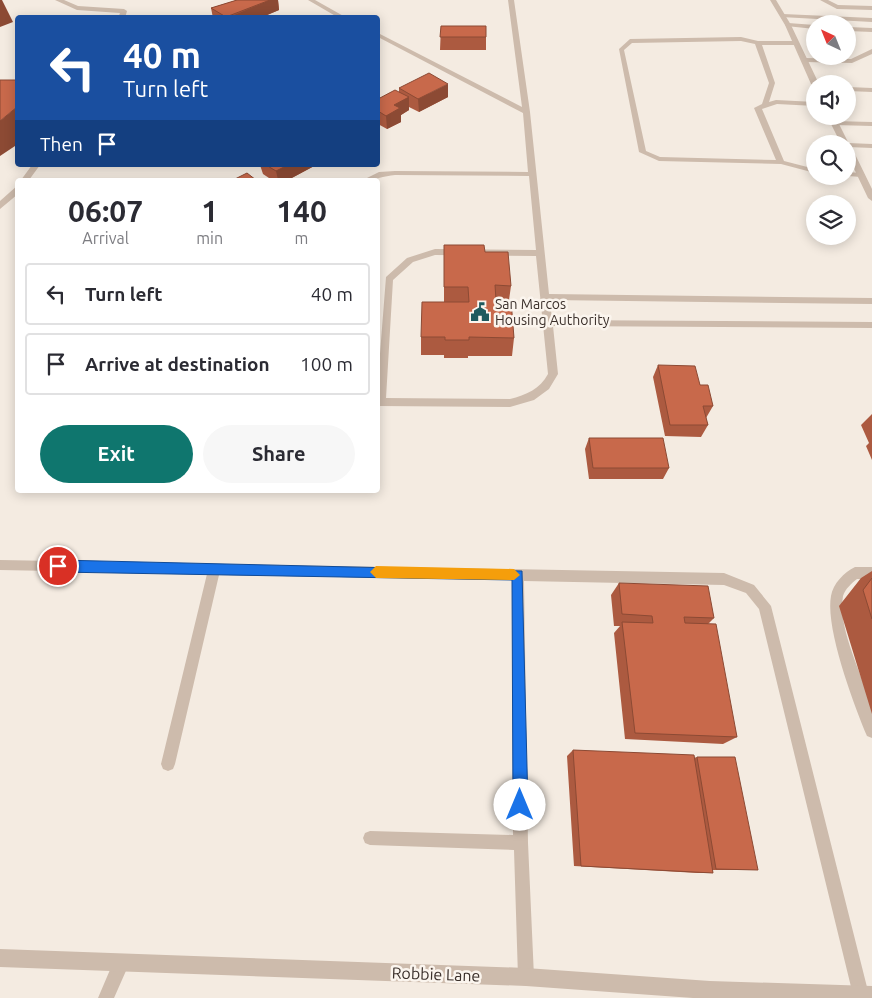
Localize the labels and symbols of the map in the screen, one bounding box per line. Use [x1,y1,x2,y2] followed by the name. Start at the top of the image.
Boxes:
[806,15,856,65] north arrow
[495,296,610,328] place label: San Marcos Housing Authority
[469,301,491,323] public building icon: San Marcos Housing Authority
[37,545,79,587] pin
[493,778,545,830] position arrow
[391,963,481,985] street label: Robbie Lane

